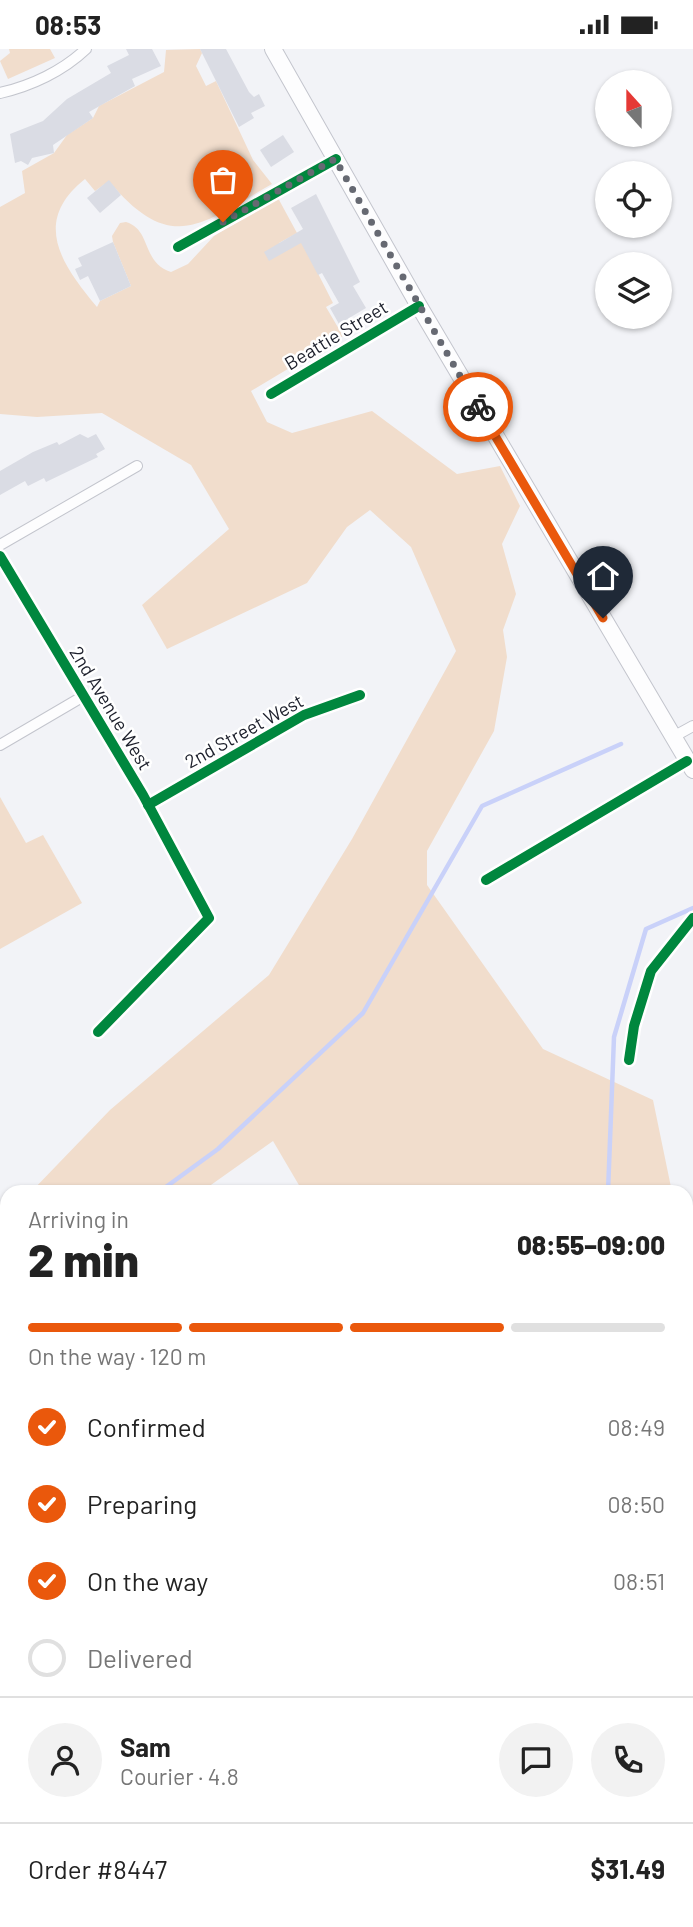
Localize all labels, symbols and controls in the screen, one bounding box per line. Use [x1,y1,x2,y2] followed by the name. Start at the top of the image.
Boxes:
[35,9,101,40] text: 08:53
[595,70,672,147] north arrow
[595,70,672,329] map controls
[193,150,253,222] pin
[204,161,242,199] icon: bag
[595,161,672,238] button: locate
[595,252,672,329] button: layers
[280,295,391,374] street label: Beattie Street
[443,372,513,442] courier
[459,388,497,426] icon: bike
[573,546,633,618] pin
[584,557,622,595] icon: home
[65,642,157,774] street label: 2nd Avenue West
[181,689,307,773] street label: 2nd Street West
[28,1205,129,1233] text: Arriving in
[517,1229,665,1260] text: 08:55–09:00
[28,1231,139,1286] text: 2 min
[28,1342,206,1370] text: On the way · 120 m
[28,1408,66,1446] icon: check
[87,1411,206,1442] text: Confirmed
[608,1413,665,1441] text: 08:49
[28,1485,66,1523] icon: check
[87,1488,197,1519] text: Preparing
[607,1490,665,1518] text: 08:50
[28,1562,66,1600] icon: check
[87,1565,208,1596] text: On the way
[613,1567,665,1595] text: 08:51
[87,1642,193,1673] text: Delivered
[28,1723,102,1797] button: person
[499,1723,573,1797] button: chat
[591,1723,665,1797] button: phone
[120,1731,171,1762] text: Sam
[120,1762,239,1790] text: Courier · 4.8
[28,1853,167,1884] text: Order #8447
[590,1853,665,1884] text: $31.49

